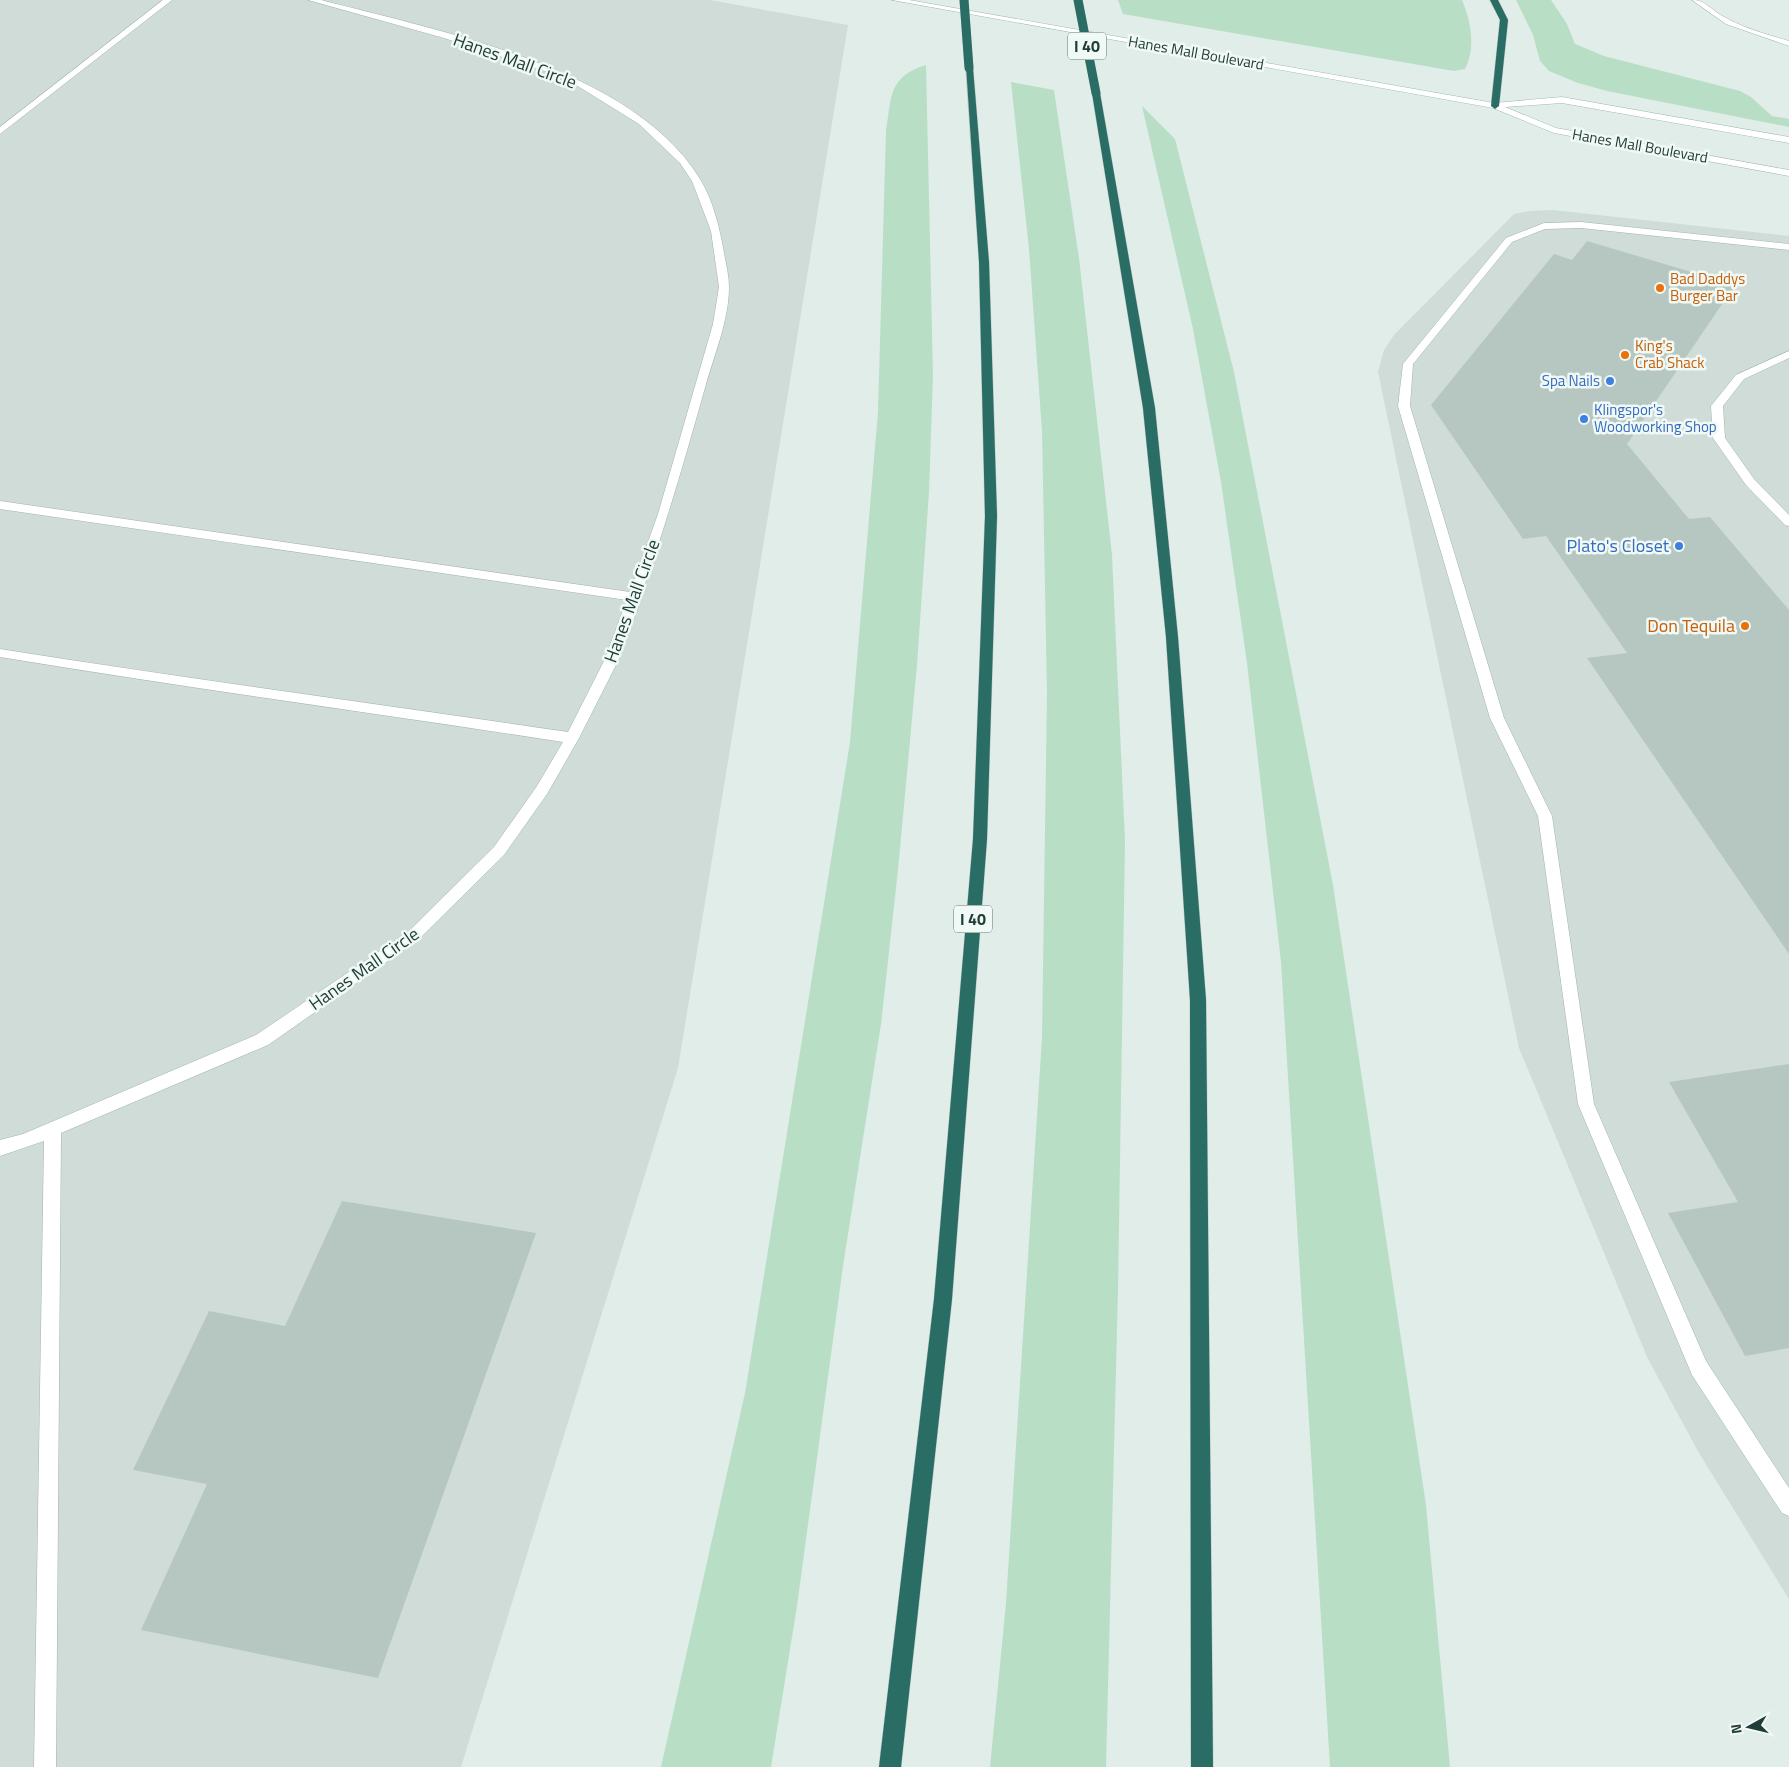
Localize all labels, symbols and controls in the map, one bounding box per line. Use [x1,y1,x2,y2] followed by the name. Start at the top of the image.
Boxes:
[450,26,581,95] street label: Hanes Mall Circle
[1126,29,1266,76] street label: Hanes Mall Boulevard
[1068,32,1106,59] road number: I 40
[1570,122,1710,169] street label: Hanes Mall Boulevard
[1670,267,1745,307] place label: Bad Daddys Burger Bar
[1654,282,1666,294] marker: Bad Daddys Burger Bar
[1635,334,1704,374] place label: King's Crab Shack
[1619,349,1631,361] marker: King's Crab Shack
[1542,369,1600,392] place label: Spa Nails
[1604,375,1616,387] marker: Spa Nails
[1594,398,1717,438] place label: Klingspor's Woodworking Shop
[1578,413,1590,425] marker: Klingspor's Woodworking Shop
[1566,532,1670,559] place label: Plato's Closet
[597,535,666,666] street label: Hanes Mall Circle
[1673,540,1685,552] marker: Plato's Closet
[1647,612,1735,639] place label: Don Tequila
[1739,620,1751,632] marker: Don Tequila
[954,906,992,932] road number: I 40
[303,920,425,1017] street label: Hanes Mall Circle
[1724,1702,1774,1752] north arrow
[1725,1723,1747,1735] text: N

